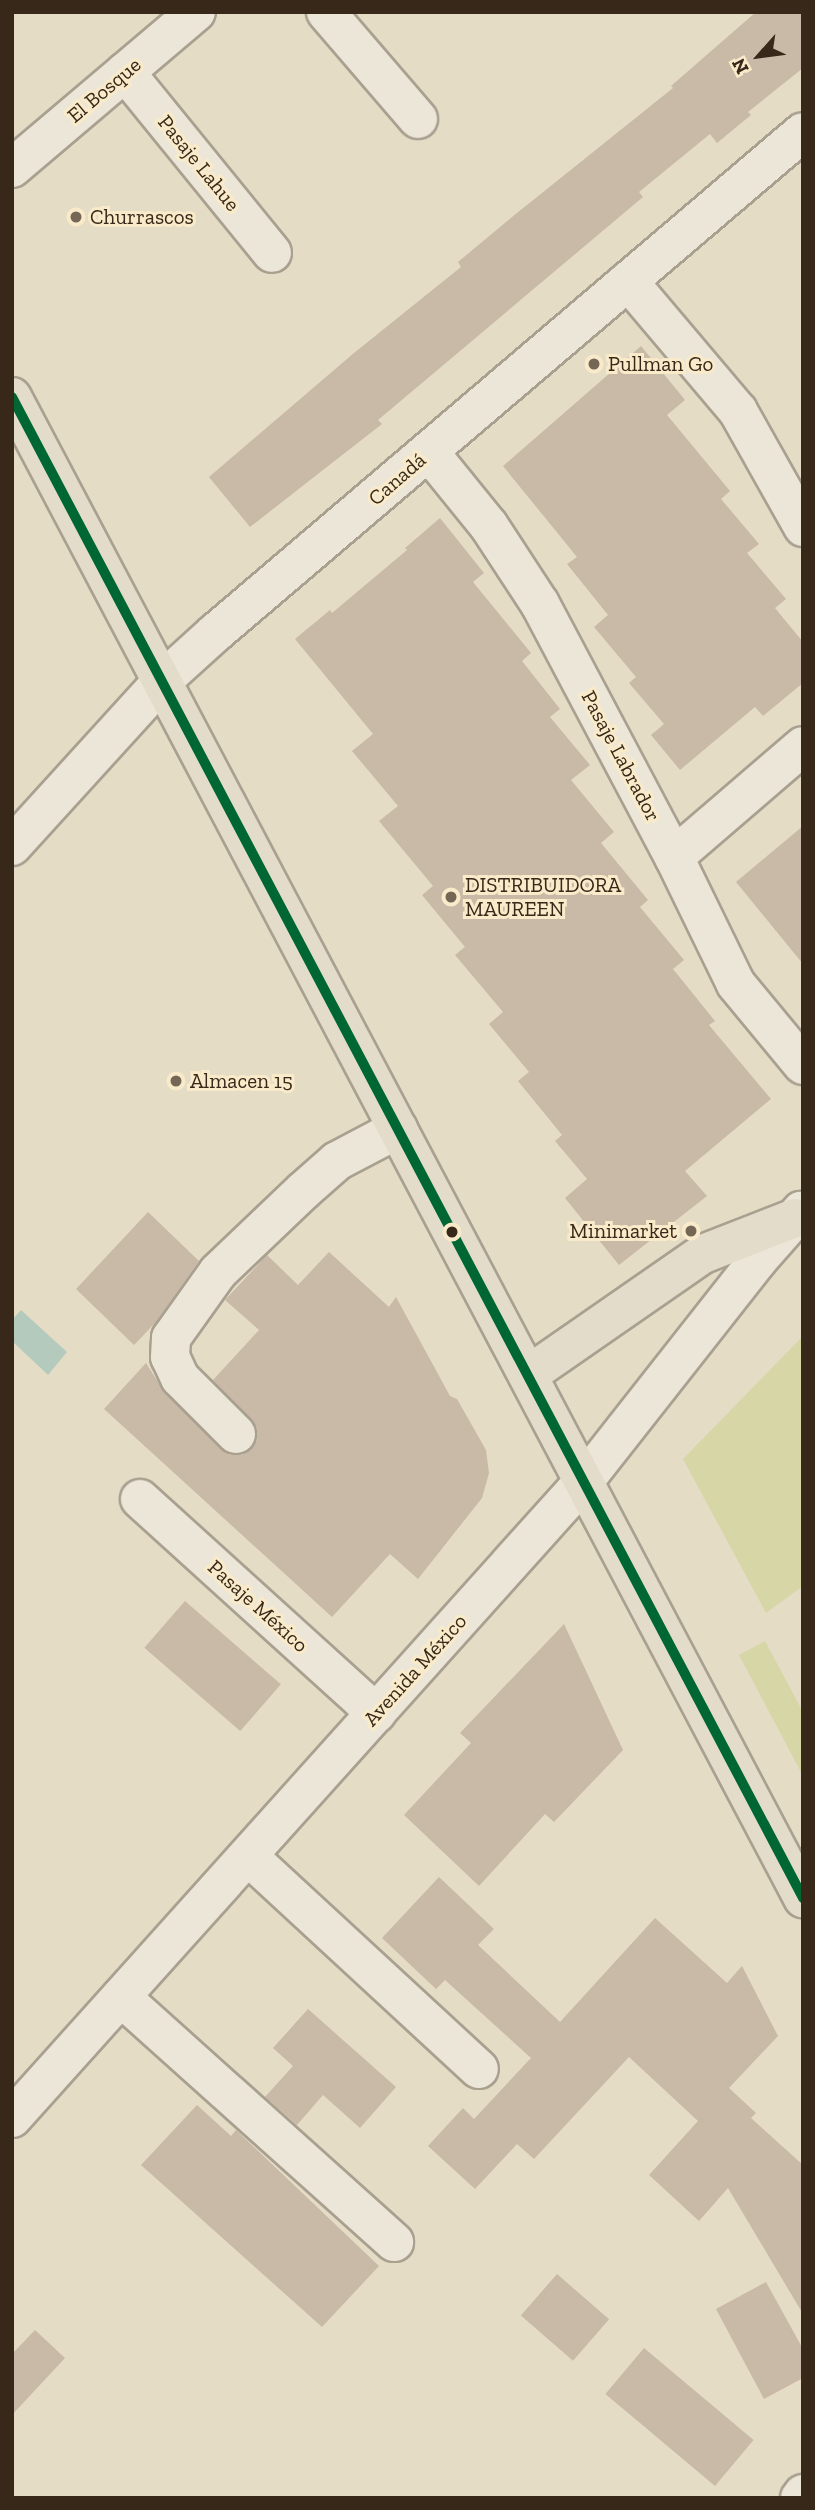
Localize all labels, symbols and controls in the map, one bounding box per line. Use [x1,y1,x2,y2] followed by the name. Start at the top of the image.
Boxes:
[724,21,794,91] north arrow
[62,52,146,128] street label: El Bosque
[726,54,754,78] text: N
[153,110,245,216] street label: Pasaje Lahue
[90,204,194,230] place label: Churrascos
[68,209,84,225] marker: Churrascos
[608,351,713,377] place label: Pullman Go
[586,356,602,372] marker: Pullman Go
[363,447,431,511] street label: Canadá
[576,686,666,826] street label: Pasaje Labrador
[465,872,621,922] place label: DISTRIBUIDORA MAUREEN
[443,889,459,905] marker: DISTRIBUIDORA MAUREEN
[190,1068,293,1094] place label: Almacen 15
[168,1073,184,1089] marker: Almacen 15
[570,1218,677,1244] place label: Minimarket
[683,1223,699,1239] marker: Minimarket
[445,1225,459,1239] unlabelled marker
[203,1554,313,1658] street label: Pasaje México
[358,1609,472,1731] street label: Avenida México

